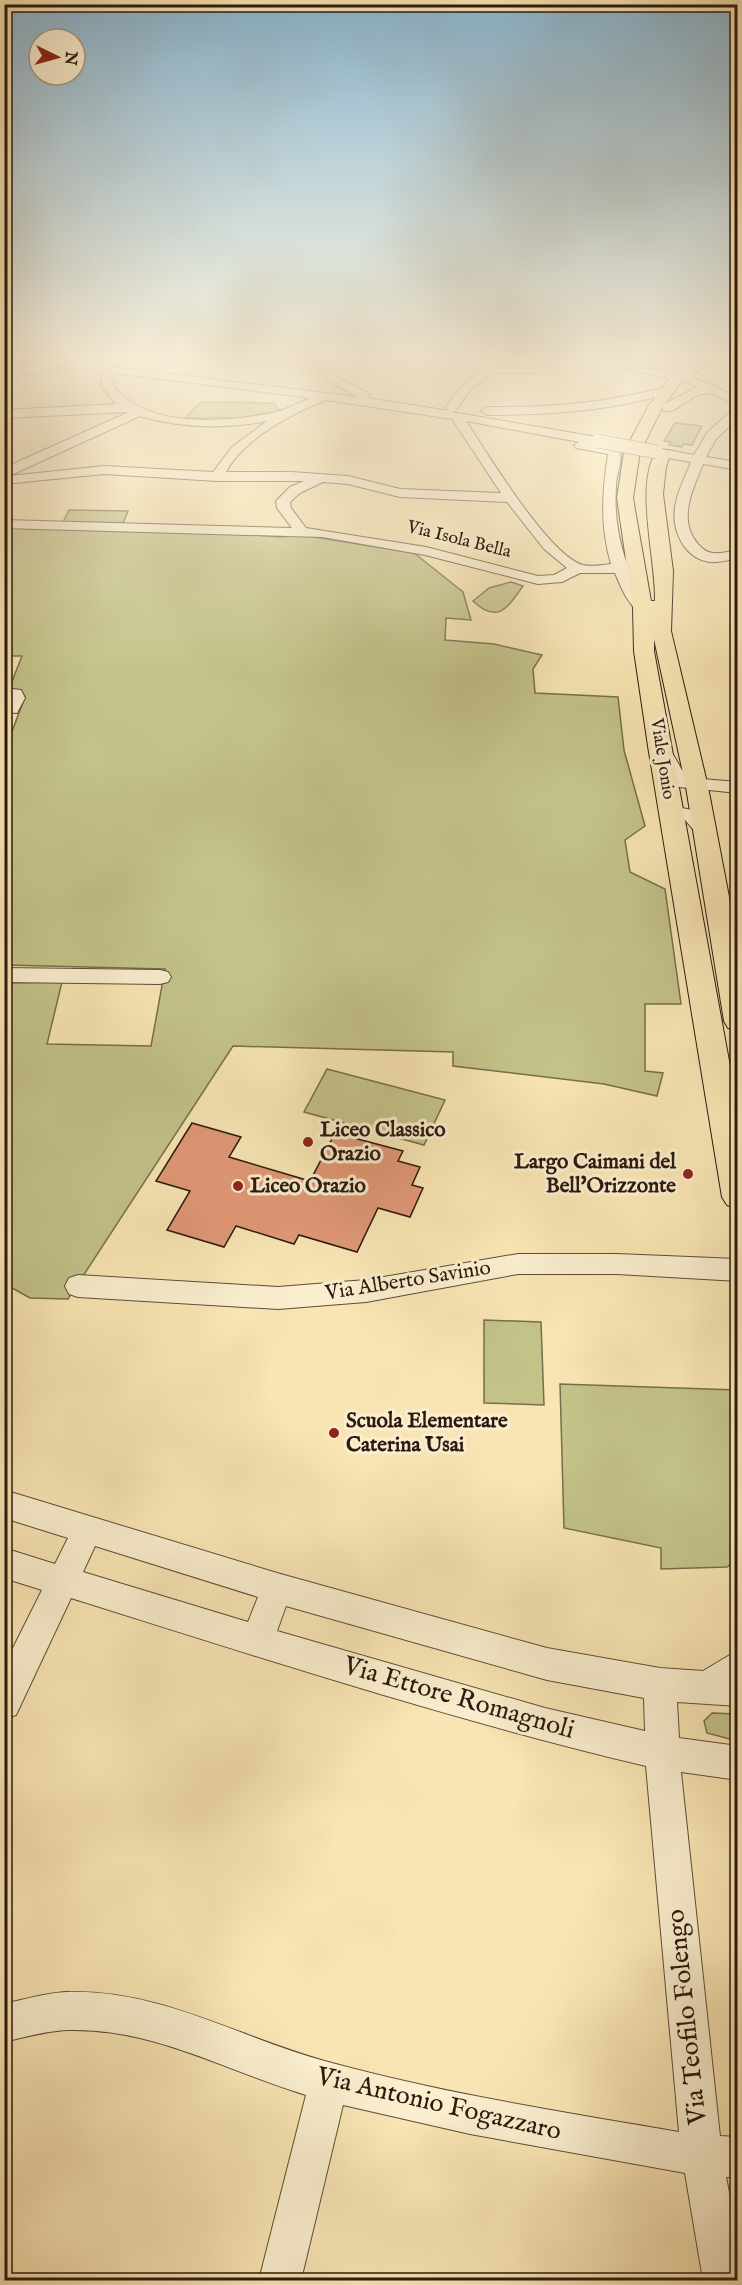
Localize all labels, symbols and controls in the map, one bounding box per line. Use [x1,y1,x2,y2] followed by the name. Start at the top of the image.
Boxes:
[27,27,87,87] north arrow
[59,49,81,66] text: N
[404,516,514,564] street label: Via Isola Bella
[644,716,680,802] street label: Viale Jonio
[320,1117,446,1168] place label: Liceo Classico Orazio
[301,1135,315,1149] marker: Liceo Classico Orazio
[514,1149,677,1200] place label: Largo Caimani del Bell'Orizzonte
[681,1167,695,1181] marker: Largo Caimani del Bell'Orizzonte
[250,1173,366,1200] place label: Liceo Orazio
[231,1179,245,1193] marker: Liceo Orazio
[322,1255,493,1308] street label: Via Alberto Savinio
[346,1408,508,1459] place label: Scuola Elementare Caterina Usai
[327,1426,341,1440] marker: Scuola Elementare Caterina Usai
[339,1649,578,1747] street label: Via Ettore Romagnoli
[659,1908,715,2127] street label: Via Teofilo Folengo
[313,2060,564,2148] street label: Via Antonio Fogazzaro

